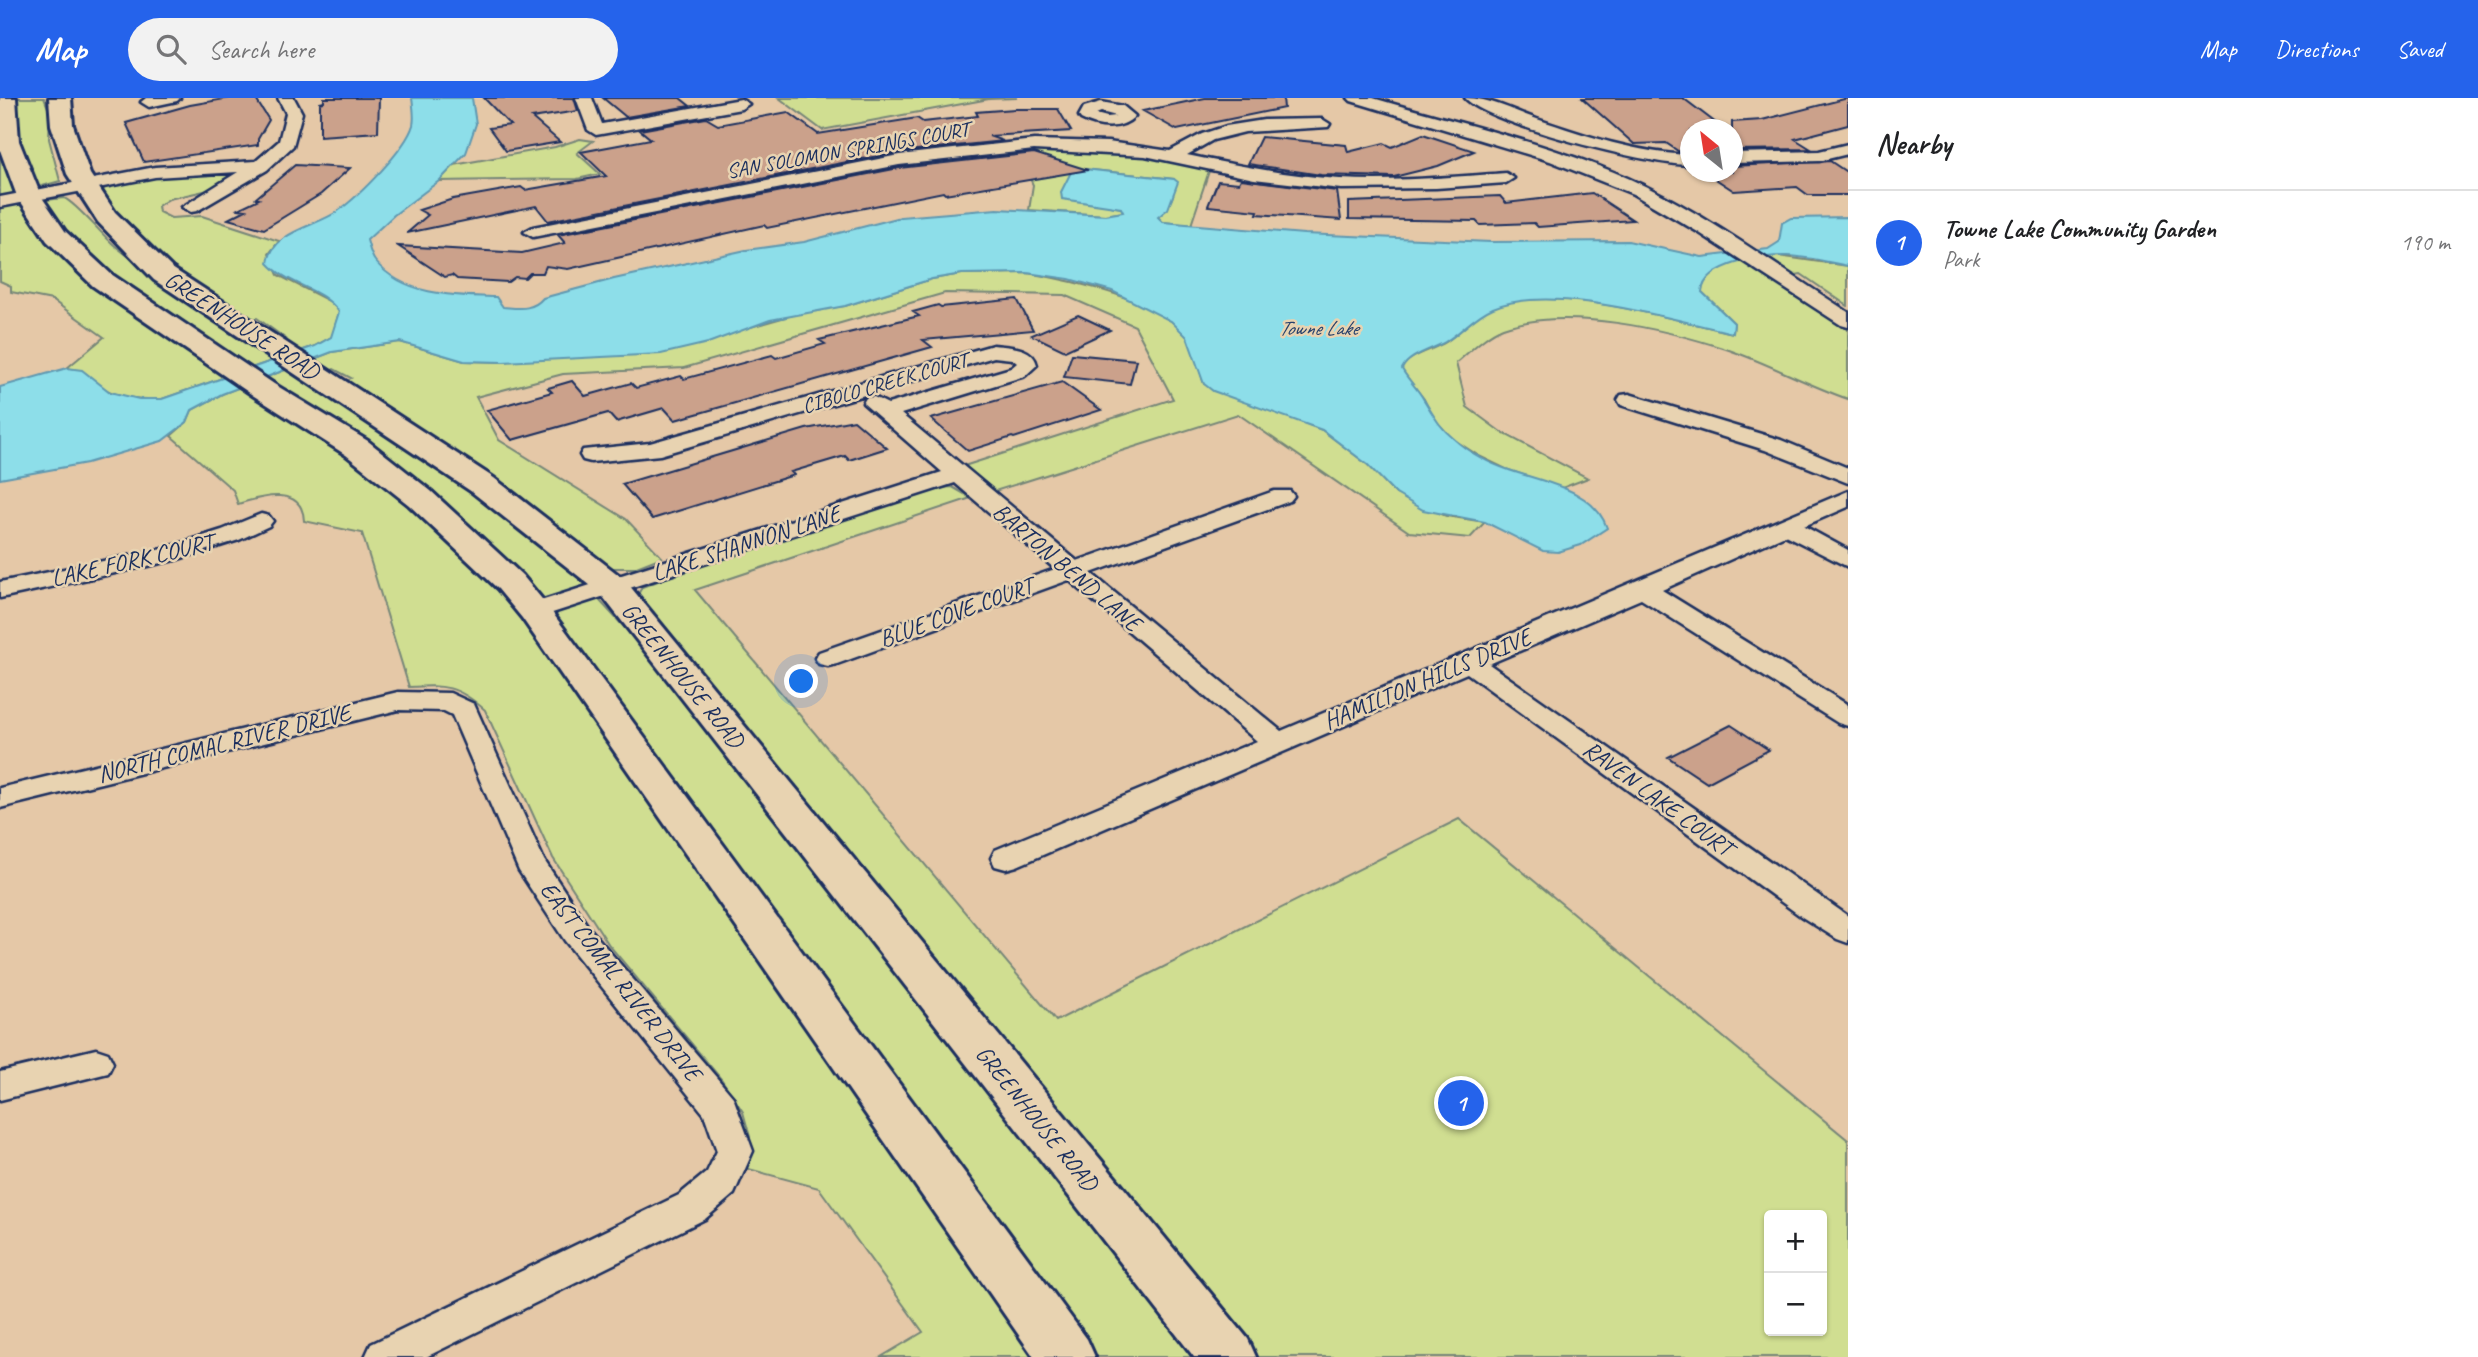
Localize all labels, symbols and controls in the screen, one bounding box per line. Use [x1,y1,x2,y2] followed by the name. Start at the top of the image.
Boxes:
[128,18,618,81] search box
[35,28,86,70] text: Map
[152,30,190,68] icon: search
[208,33,314,66] text: Search here
[2200,34,2237,64] text: Map
[2275,34,2358,64] text: Directions
[2396,34,2443,64] text: Saved
[725,115,977,184] street label: SAN SOLOMON SPRINGS COURT
[1680,119,1743,182] north arrow
[1876,125,1952,163] text: Nearby
[1943,212,2216,245] text: Towne Lake Community Garden
[1894,228,1904,257] text: 1
[2401,228,2450,257] text: 190 m
[1943,245,1979,274] text: Park
[159,264,327,387] street label: GREENHOUSE ROAD
[1278,315,1361,341] water label: Towne Lake
[799,345,976,419] street label: CIBOLO CREEK COURT
[987,496,1150,640] street label: BARTON BEND LANE
[648,498,847,588] street label: LAKE SHANNON LANE
[48,525,222,593] street label: LAKE FORK COURT
[875,569,1042,654] street label: BLUE COVE COURT
[615,596,752,755] street label: GREENHOUSE ROAD
[1319,621,1538,736] street label: HAMILTON HILLS DRIVE
[784,664,818,698] your location
[94,696,357,789] street label: NORTH COMAL RIVER DRIVE
[1577,734,1744,866] street label: RAVEN LAKE COURT
[534,875,710,1089] street label: EAST COMAL RIVER DRIVE
[969,1039,1106,1198] street label: GREENHOUSE ROAD
[1438,1077,1484,1129] pin: 1
[1764,1210,1827,1336] map controls
[1764,1210,1827,1273] button: +
[1764,1273,1827,1336] button: −

